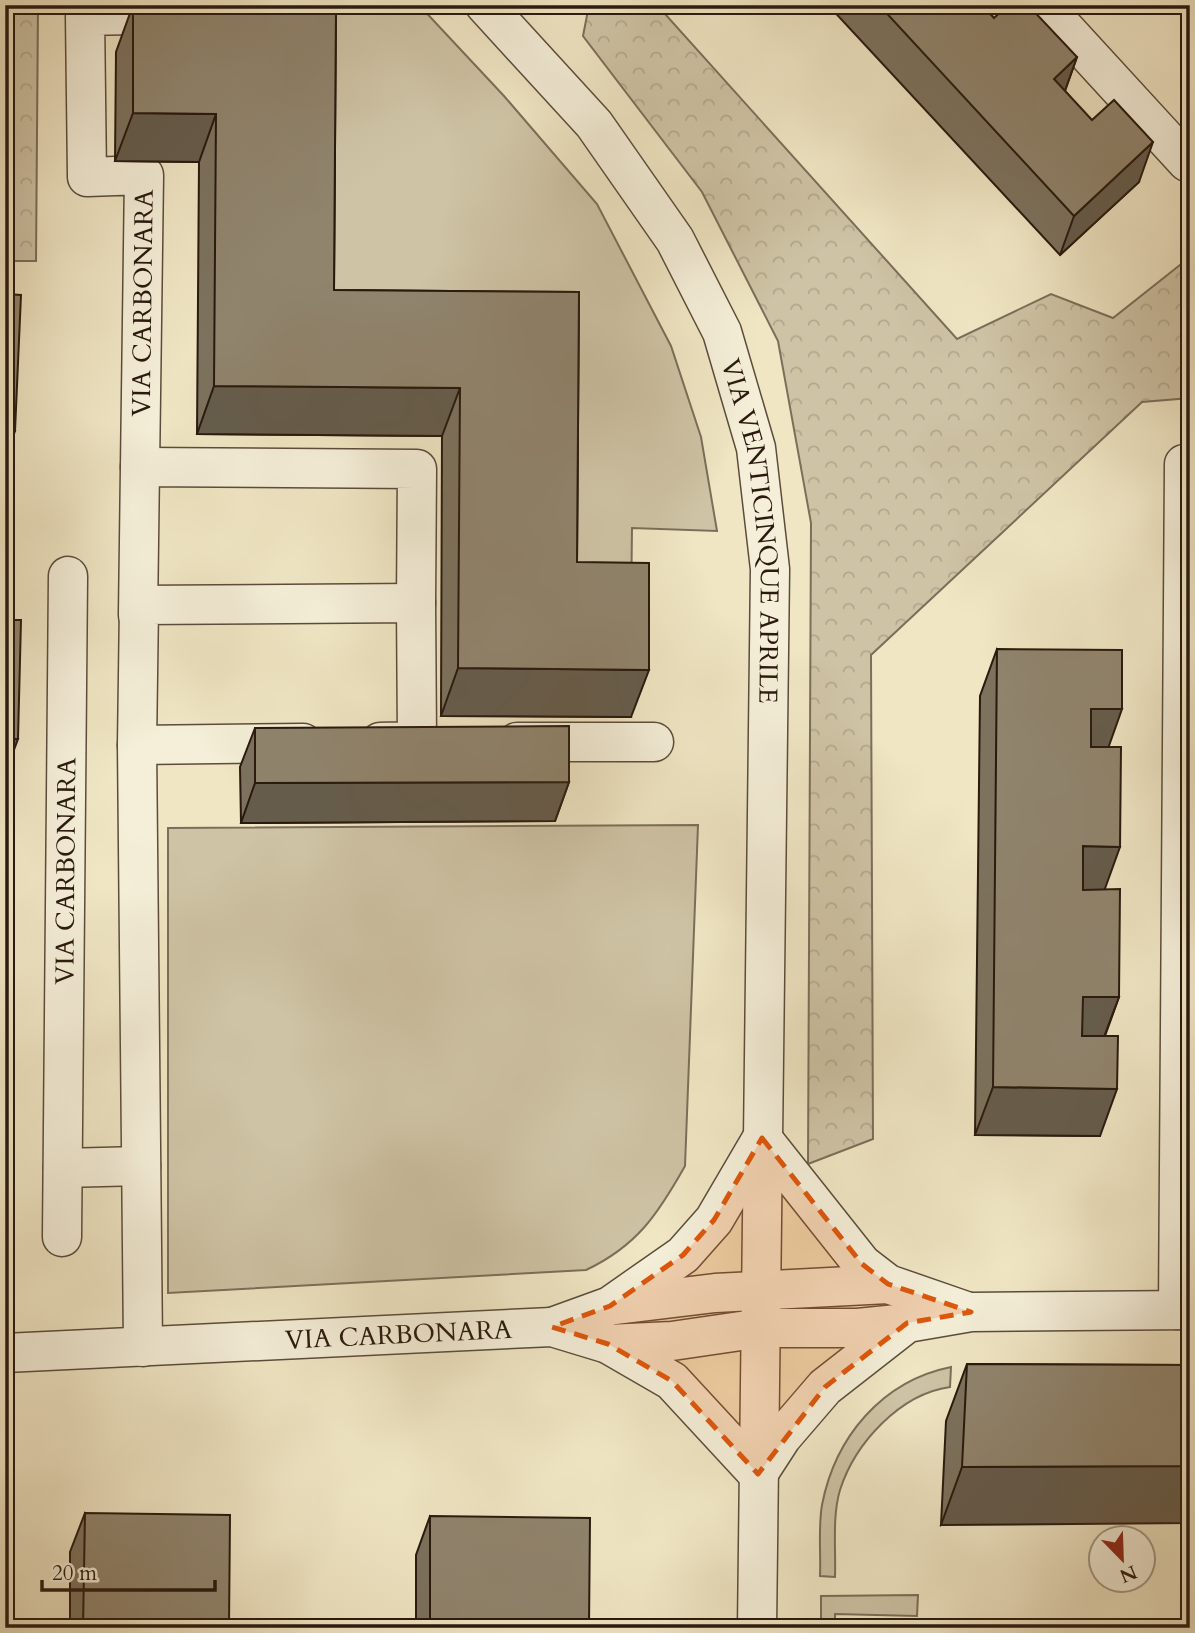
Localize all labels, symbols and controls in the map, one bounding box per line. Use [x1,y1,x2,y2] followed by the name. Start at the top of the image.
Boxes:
[123,189,161,417] street label: VIA CARBONARA
[713,354,788,704] street label: VIA VENTICINQUE APRILE
[47,757,84,985] street label: VIA CARBONARA
[284,1311,513,1357] street label: VIA CARBONARA
[1086,1524,1156,1594] north arrow
[42,1549,215,1593] scale bar
[52,1559,97,1588] text: 20 m
[1115,1559,1141,1589] text: N

